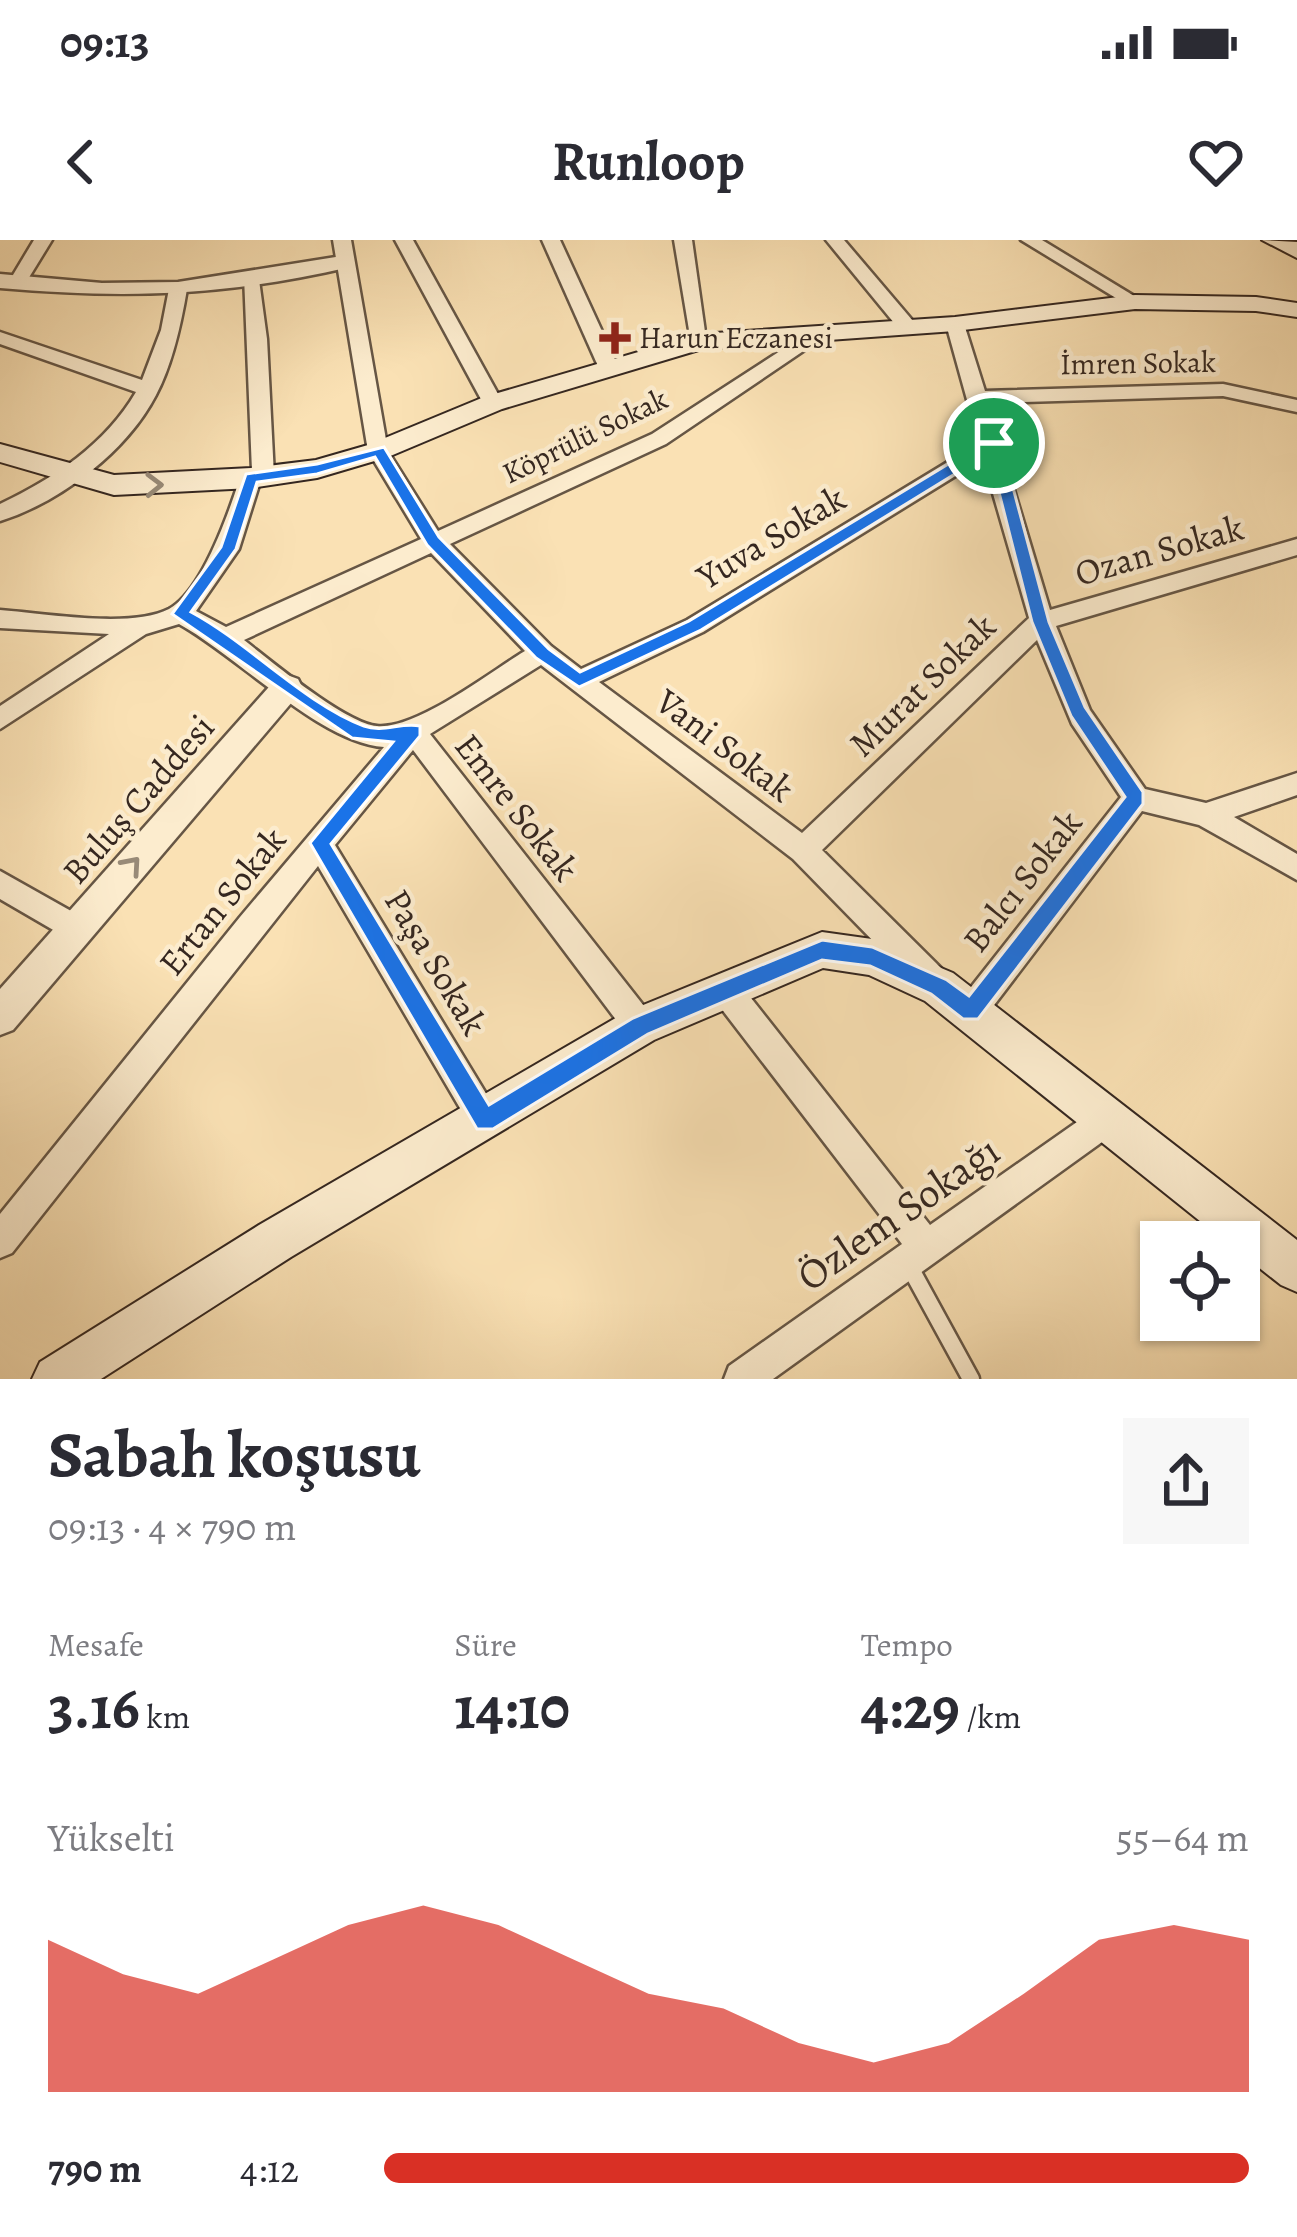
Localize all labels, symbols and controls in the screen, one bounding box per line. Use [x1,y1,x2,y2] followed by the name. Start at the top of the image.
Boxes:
[60,11,150,73] text: 09:13
[552,125,745,199] text: Runloop
[48,129,114,195] icon: back
[1183,129,1249,195] icon: heart
[639,318,833,358] place label: Harun Eczanesi
[602,325,628,351] marker: Harun Eczanesi
[1060,342,1216,384] street label: İmren Sokak
[496,379,674,493] street label: Köprülü Sokak
[943,392,1045,494] pin
[961,410,1027,476] icon: arrive
[145,472,164,498] one-way arrow
[687,473,855,601] street label: Yuva Sokak
[1069,503,1249,597] street label: Ozan Sokak
[838,602,1006,767] street label: Murat Sokak
[645,676,804,813] street label: Vani Sokak
[51,704,225,894] street label: Buluş Caddesi
[444,723,590,891] street label: Emre Sokak
[951,800,1093,962] street label: Balcı Sokak
[147,816,297,985] street label: Ertan Sokak
[118,857,139,879] one-way arrow
[373,880,499,1044] street label: Paşa Sokak
[785,1122,1011,1304] street label: Özlem Sokağı
[1140,1221,1260,1341] map controls
[1140,1221,1260,1341] button: locate
[48,1410,420,1500] text: Sabah koşusu
[1123,1418,1249,1544] button: share
[48,1500,296,1553] text: 09:13 · 4 × 790 m
[48,1622,144,1667] text: Mesafe
[454,1622,517,1667] text: Süre
[861,1622,953,1667] text: Tempo
[48,1667,140,1749] text: 3.16
[454,1667,570,1749] text: 14:10
[861,1667,960,1749] text: 4:29
[140,1694,190,1739] text: km
[960,1694,1021,1739] text: /km
[48,1811,175,1864] text: Yükselti
[1116,1811,1249,1864] text: 55–64 m
[48,2142,142,2195] text: 790 m
[240,2142,299,2195] text: 4:12

